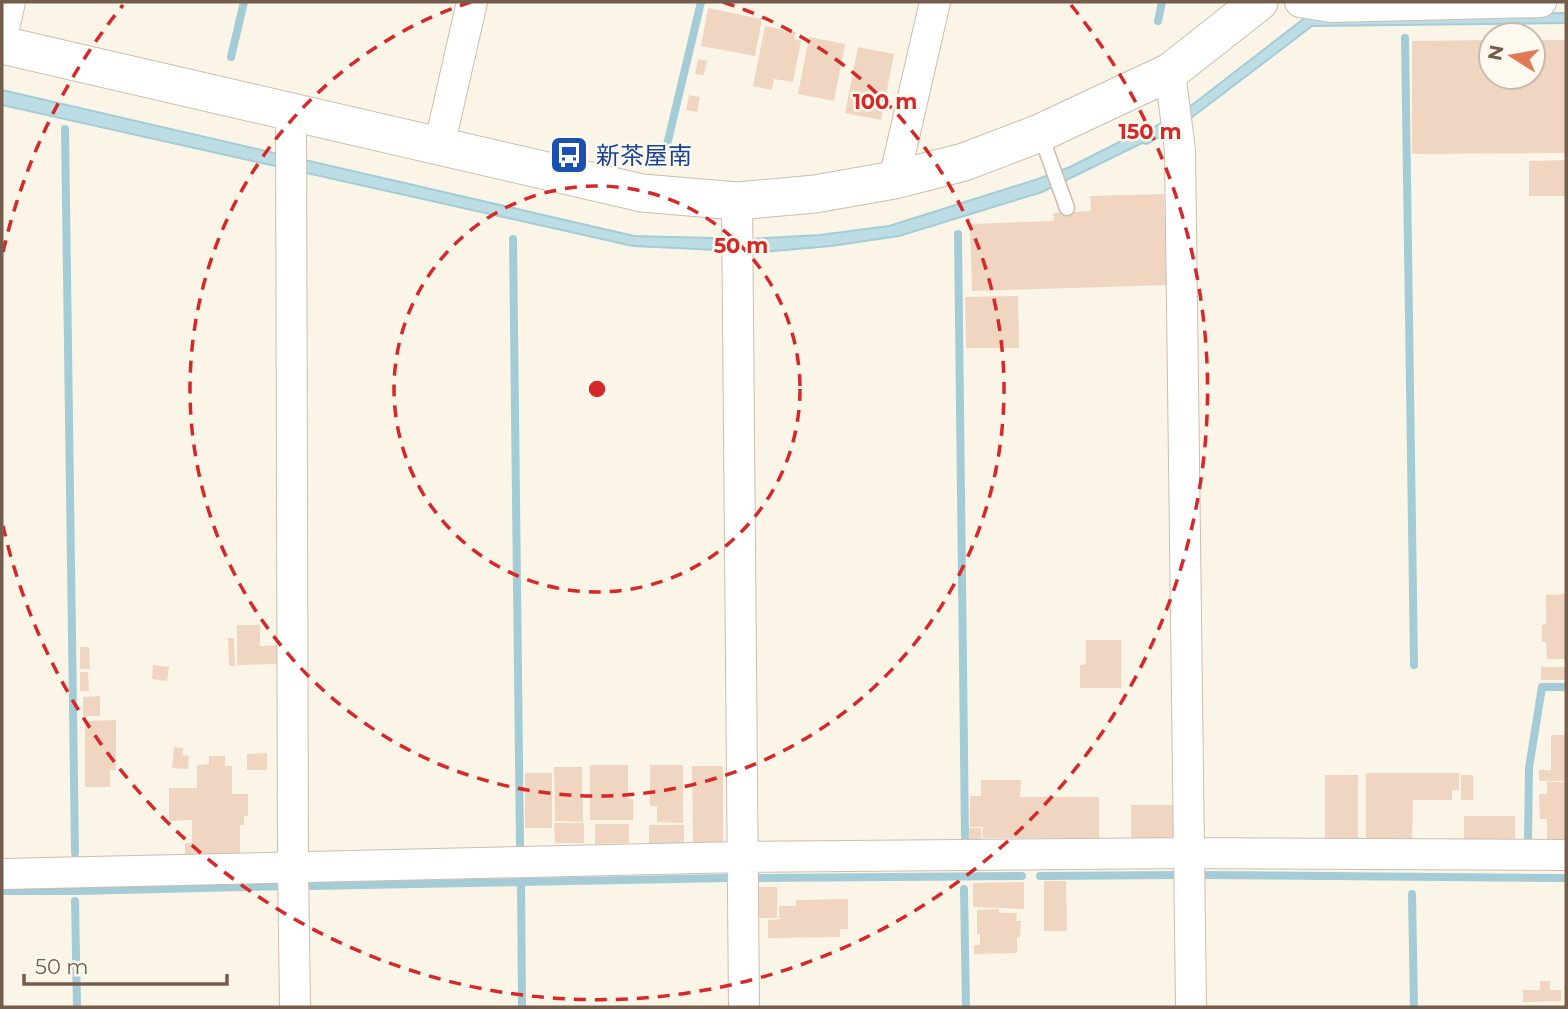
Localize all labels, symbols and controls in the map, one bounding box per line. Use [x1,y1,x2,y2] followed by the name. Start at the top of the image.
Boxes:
[1477,21,1547,91] north arrow
[1483,43,1509,63] text: N
[853,89,917,114] text: 100 m
[1119,119,1181,144] text: 150 m
[548,134,590,176] bus stop icon: 新茶屋南
[596,141,692,170] place label: 新茶屋南
[714,233,768,258] text: 50 m
[585,377,609,401] centre of rings
[24,942,228,986] scale bar
[35,954,89,979] text: 50 m

